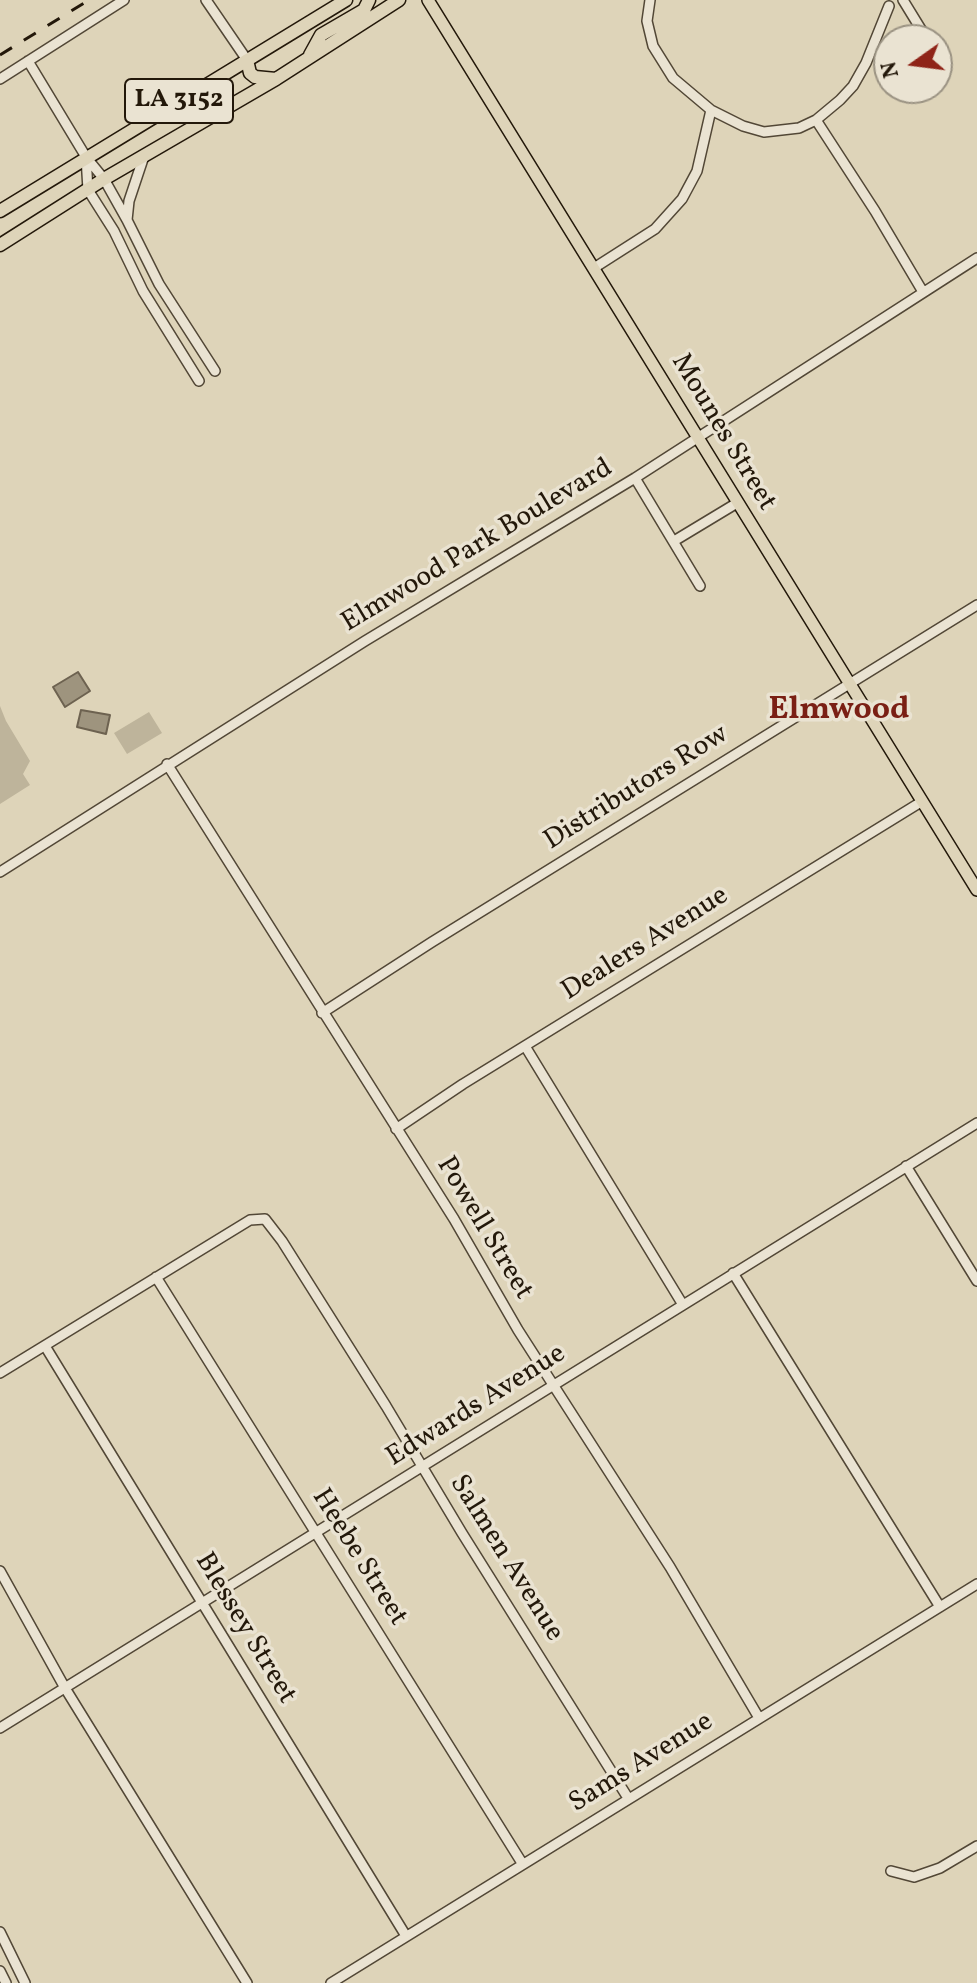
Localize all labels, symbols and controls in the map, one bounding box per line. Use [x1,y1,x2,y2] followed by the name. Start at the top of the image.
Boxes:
[873,24,953,104] north arrow
[874,58,908,81] text: N
[125,79,233,123] road number: LA 3152
[662,348,782,518] street label: Mounes Street
[336,453,620,641] street label: Elmwood Park Boulevard
[768,693,910,731] district label: Elmwood
[539,719,735,859] street label: Distributors Row
[556,880,736,1010] street label: Dealers Avenue
[427,1151,539,1307] street label: Powell Street
[381,1338,573,1476] street label: Edwards Avenue
[440,1470,570,1648] street label: Salmen Avenue
[303,1483,413,1633] street label: Heebe Street
[186,1547,302,1711] street label: Blessey Street
[564,1706,720,1822] street label: Sams Avenue

